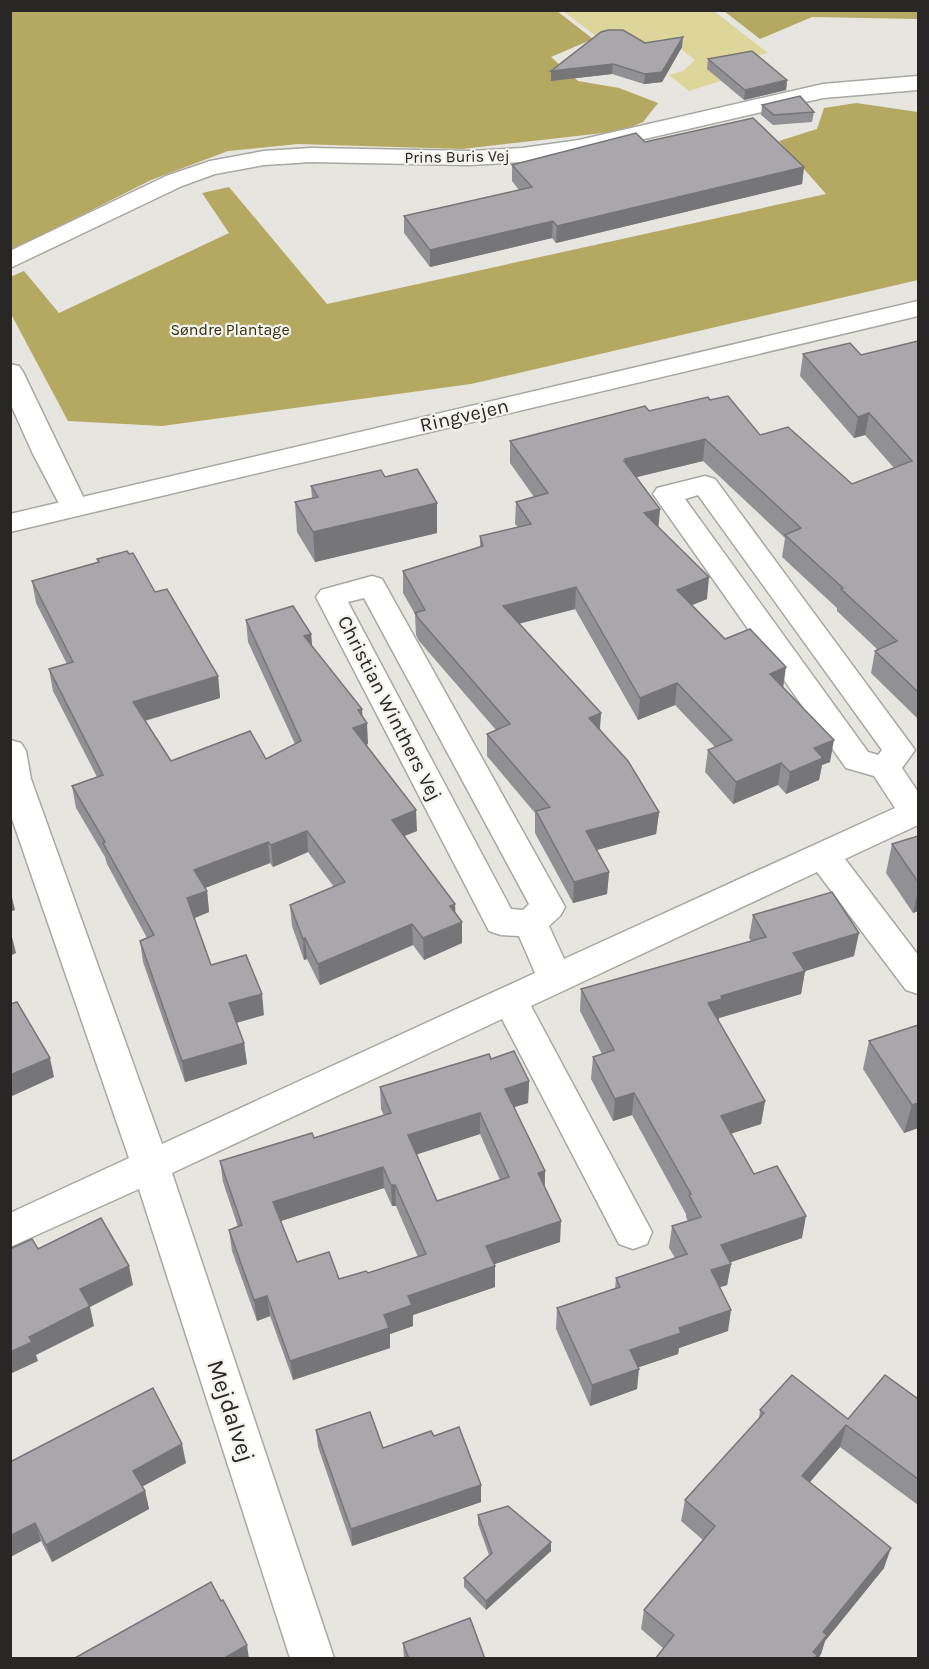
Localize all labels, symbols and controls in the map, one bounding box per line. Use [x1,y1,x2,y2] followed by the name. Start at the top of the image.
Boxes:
[404,146,510,167] street label: Prins Buris Vej
[170,320,290,339] park label: Søndre Plantage
[417,394,511,437] street label: Ringvejen
[333,612,446,805] street label: Christian Winthers Vej
[201,1356,261,1466] street label: Mejdalvej

